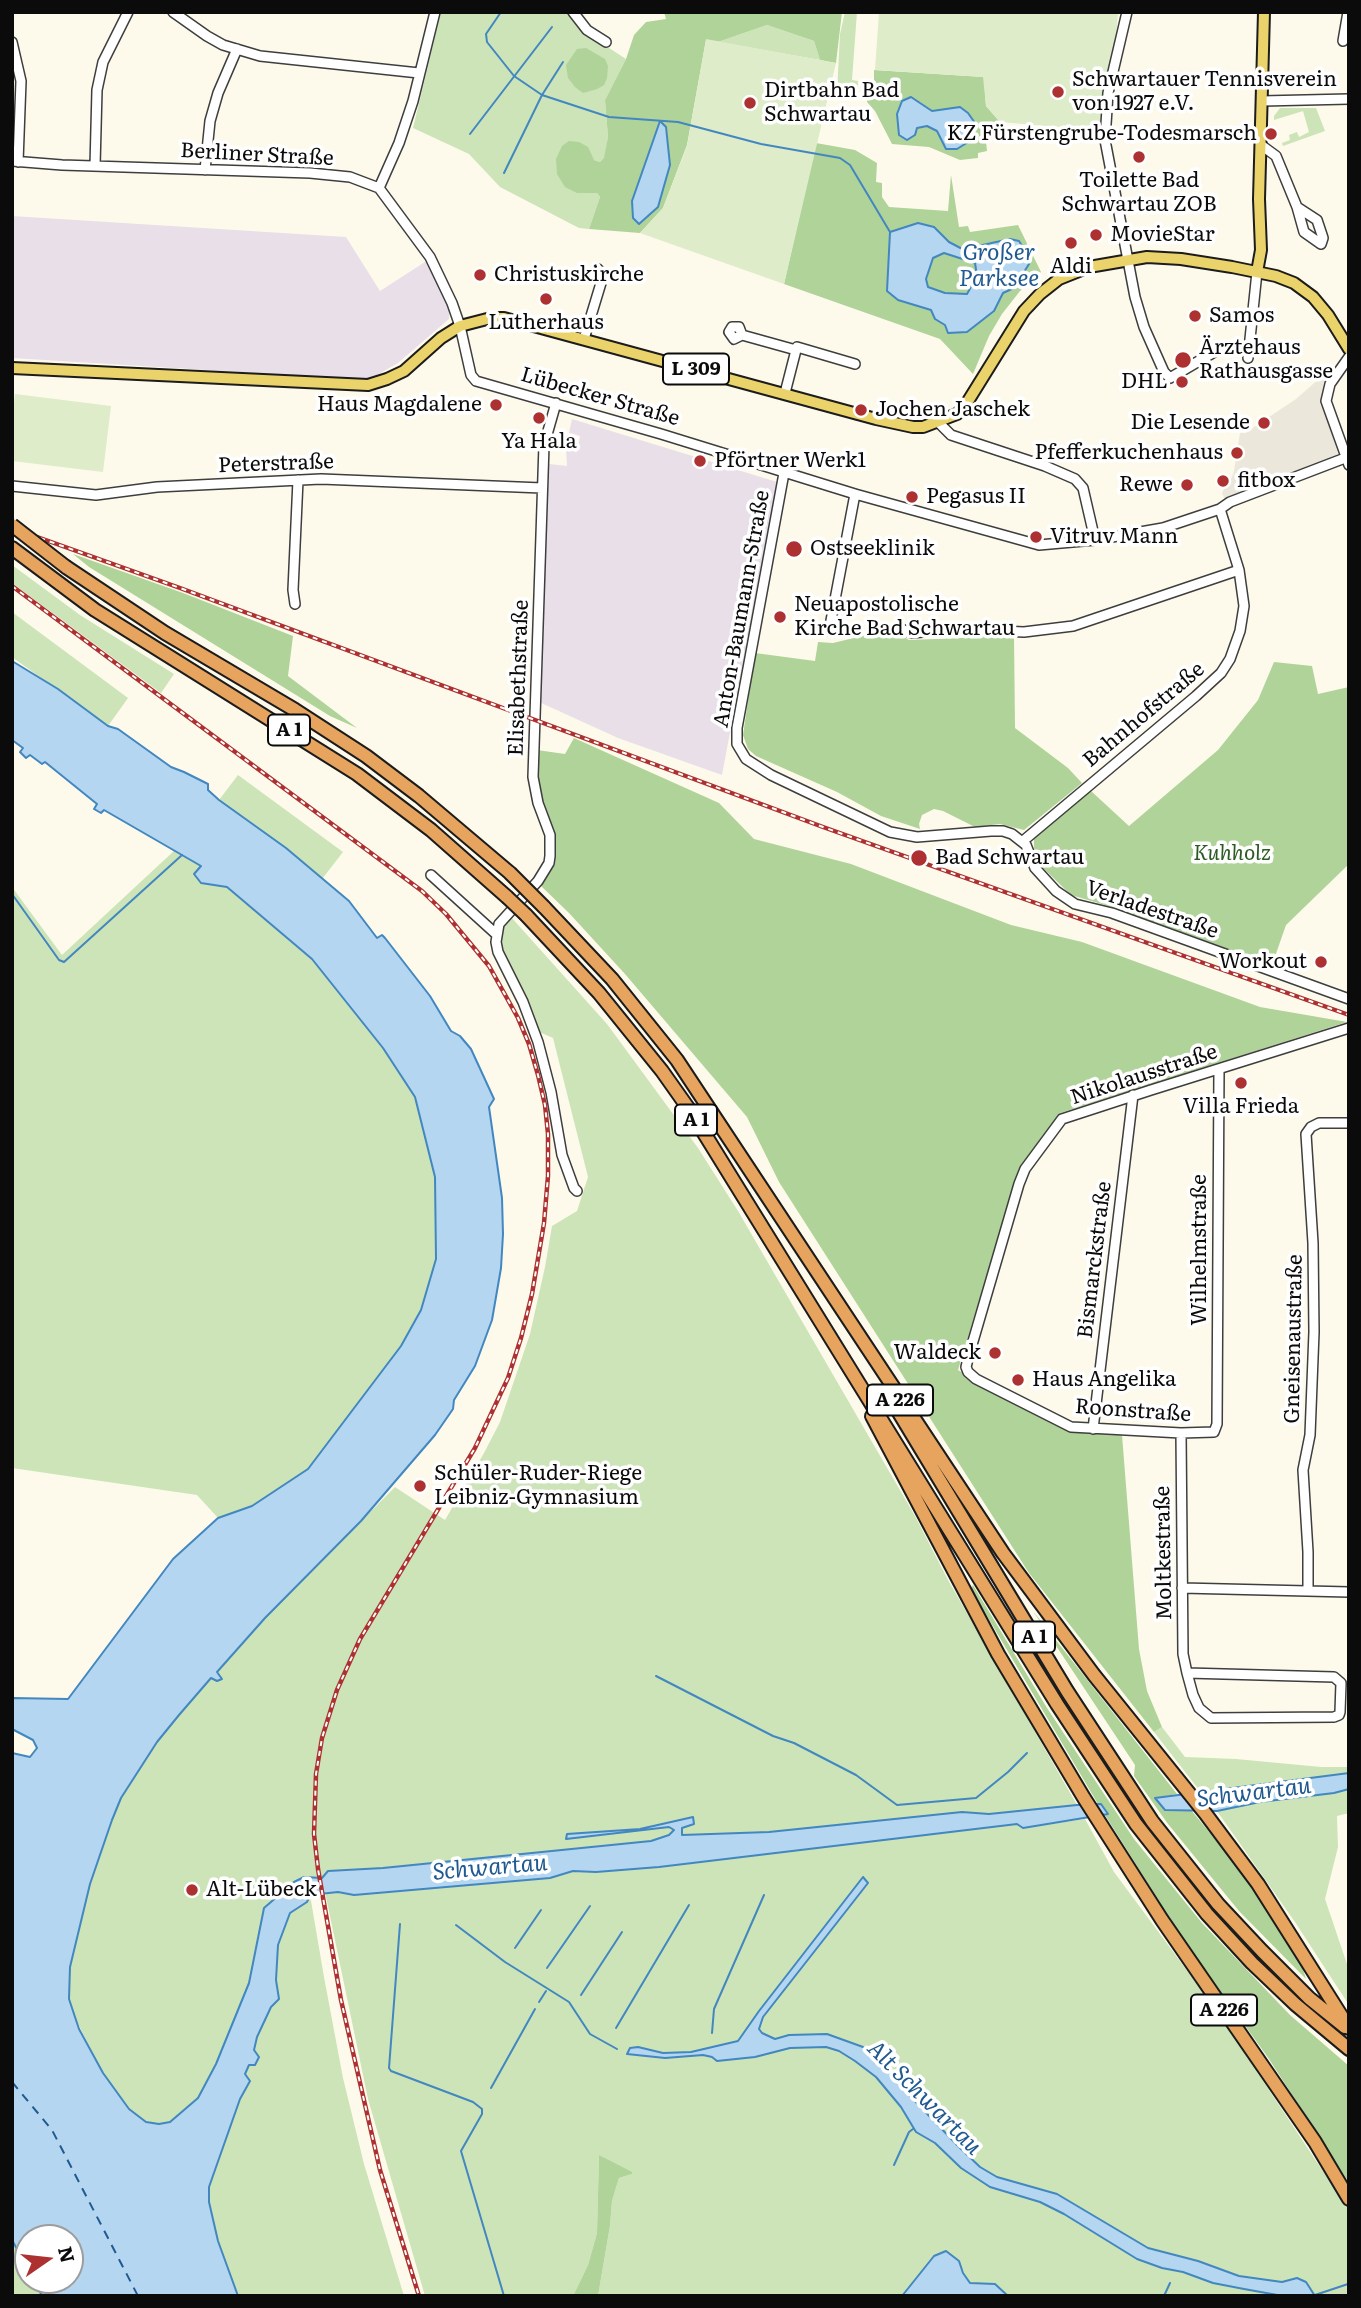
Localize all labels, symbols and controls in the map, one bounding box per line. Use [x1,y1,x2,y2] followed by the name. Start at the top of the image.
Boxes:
[1072,67,1337,117] place label: Schwartauer Tennisverein von 1927 e.V.
[764,78,899,128] place label: Dirtbahn Bad Schwartau
[1050,84,1066,100] marker: Schwartauer Tennisverein von 1927 e.V.
[742,95,758,111] marker: Dirtbahn Bad Schwartau
[947,121,1257,147] place label: KZ Fürstengrube-Todesmarsch
[1263,126,1279,142] marker: KZ Fürstengrube-Todesmarsch
[180,138,334,172] street label: Berliner Straße
[1131,149,1147,165] marker: Toilette Bad Schwartau ZOB
[1061,168,1217,218] place label: Toilette Bad Schwartau ZOB
[1110,222,1215,248] place label: MovieStar
[1088,227,1104,243] marker: MovieStar
[1063,235,1079,251] marker: Aldi
[959,239,1039,293] water label: Großer Parksee
[1050,254,1092,280] place label: Aldi
[494,262,644,288] place label: Christuskirche
[472,267,488,283] marker: Christuskirche
[538,291,554,307] marker: Lutherhaus
[1209,303,1274,329] place label: Samos
[1187,308,1203,324] marker: Samos
[488,310,604,336] place label: Lutherhaus
[1199,335,1333,385] place label: Ärztehaus Rathausgasse
[1173,350,1193,370] marker: Ärztehaus Rathausgasse
[663,354,729,384] road number: L 309
[518,362,682,432] street label: Lübecker Straße
[1121,369,1168,395] place label: DHL
[1174,374,1190,390] marker: DHL
[317,392,482,418] place label: Haus Magdalene
[488,397,504,413] marker: Haus Magdalene
[875,397,1030,423] place label: Jochen Jaschek
[853,402,869,418] marker: Jochen Jaschek
[531,410,547,426] marker: Ya Hala
[1130,410,1250,436] place label: Die Lesende
[1256,415,1272,431] marker: Die Lesende
[501,429,577,455] place label: Ya Hala
[1034,440,1223,466] place label: Pfefferkuchenhaus
[1229,445,1245,461] marker: Pfefferkuchenhaus
[714,448,866,474] place label: Pförtner Werk1
[218,449,334,479] street label: Peterstraße
[692,453,708,469] marker: Pförtner Werk1
[1237,468,1295,494] place label: fitbox
[1119,472,1173,498] place label: Rewe
[1215,473,1231,489] marker: fitbox
[1179,477,1195,493] marker: Rewe
[926,484,1026,510] place label: Pegasus II
[709,488,775,730] street label: Anton-Baumann-Straße
[904,489,920,505] marker: Pegasus II
[1050,524,1178,550] place label: Vitruv Mann
[1028,529,1044,545] marker: Vitruv Mann
[810,536,935,562] place label: Ostseeklinik
[784,539,804,559] marker: Ostseeklinik
[794,592,1015,642] place label: Neuapostolische Kirche Bad Schwartau
[504,599,534,757] street label: Elisabethstraße
[772,609,788,625] marker: Neuapostolische Kirche Bad Schwartau
[1078,657,1210,773] street label: Bahnhofstraße
[268,715,310,746] road number: A 1
[1193,841,1271,867] park label: Kuhholz
[935,845,1084,871] place label: Bad Schwartau
[909,848,929,868] marker: Bad Schwartau
[1082,875,1222,945] street label: Verladestraße
[1218,949,1307,975] place label: Workout
[1313,954,1329,970] marker: Workout
[1067,1039,1221,1111] street label: Nikolausstraße
[1233,1075,1249,1091] marker: Villa Frieda
[1183,1094,1299,1120] place label: Villa Frieda
[675,1104,717,1136] road number: A 1
[1187,1174,1213,1326] street label: Wilhelmstraße
[1073,1180,1117,1340] street label: Bismarckstraße
[1280,1254,1308,1424] street label: Gneisenaustraße
[894,1340,981,1366] place label: Waldeck
[987,1345,1003,1361] marker: Waldeck
[1032,1367,1176,1393] place label: Haus Angelika
[1010,1372,1026,1388] marker: Haus Angelika
[867,1384,933,1416] road number: A 226
[1074,1394,1192,1428] street label: Roonstraße
[434,1461,642,1511] place label: Schüler-Ruder-Riege Leibniz-Gymnasium
[412,1478,428,1494] marker: Schüler-Ruder-Riege Leibniz-Gymnasium
[1150,1485,1178,1621] street label: Moltkestraße
[1013,1622,1055,1652] road number: A 1
[1195,1772,1313,1814] water label: Schwartau
[432,1849,548,1887] water label: Schwartau
[206,1877,317,1903] place label: Alt-Lübeck
[184,1882,200,1898] marker: Alt-Lübeck
[1191,1994,1257,2026] road number: A 226
[861,2035,987,2161] water label: Alt Schwartau
[14,2224,84,2294] north arrow
[52,2243,83,2266] text: N

